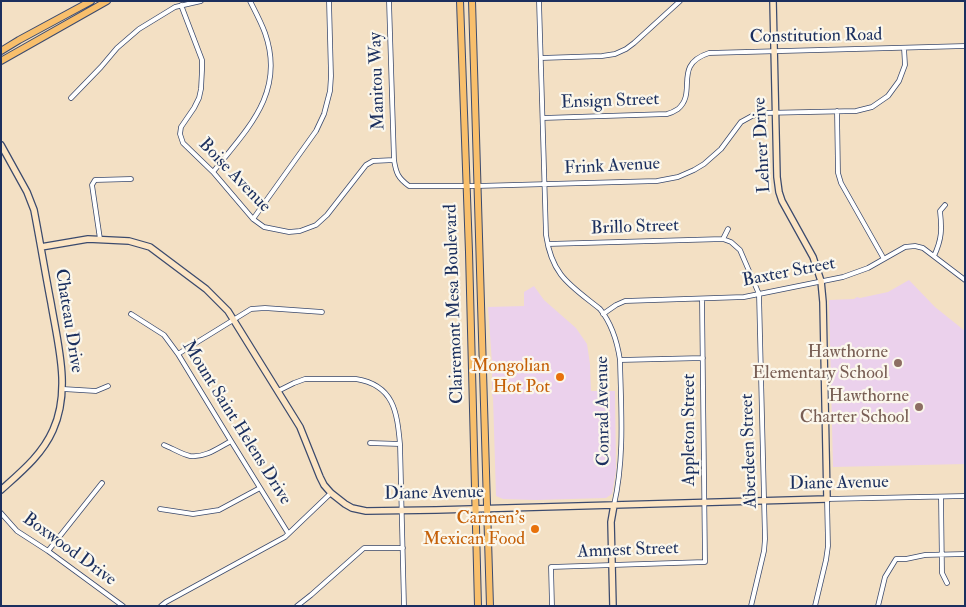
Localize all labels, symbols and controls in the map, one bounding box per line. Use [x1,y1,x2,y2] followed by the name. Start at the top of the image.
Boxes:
[749,25,883,49] street label: Constitution Road
[365,32,391,130] street label: Manitou Way
[560,89,660,115] street label: Ensign Street
[750,97,776,193] street label: Lehrer Drive
[193,134,275,218] street label: Boise Avenue
[563,154,661,180] street label: Frink Avenue
[441,204,469,404] street label: Clairemont Mesa Boulevard
[591,216,679,240] street label: Brillo Street
[741,253,837,293] street label: Baxter Street
[49,267,87,375] street label: Chateau Drive
[177,337,295,509] street label: Mount Saint Helens Drive
[752,342,888,384] place label: Hawthorne Elementary School
[471,356,550,398] place label: Mongolian Hot Pot
[592,356,616,466] street label: Conrad Avenue
[892,357,904,369] marker: Hawthorne Elementary School
[554,371,566,383] marker: Mongolian Hot Pot
[679,374,701,486] street label: Appleton Street
[800,386,909,428] place label: Hawthorne Charter School
[737,393,763,509] street label: Aberdeen Street
[913,401,925,413] marker: Hawthorne Charter School
[789,472,889,496] street label: Diane Avenue
[384,482,484,506] street label: Diane Avenue
[423,508,525,550] place label: Carmen's Mexican Food
[18,509,120,591] street label: Boxwood Drive
[529,523,541,535] marker: Carmen's Mexican Food
[577,538,679,564] street label: Amnest Street

